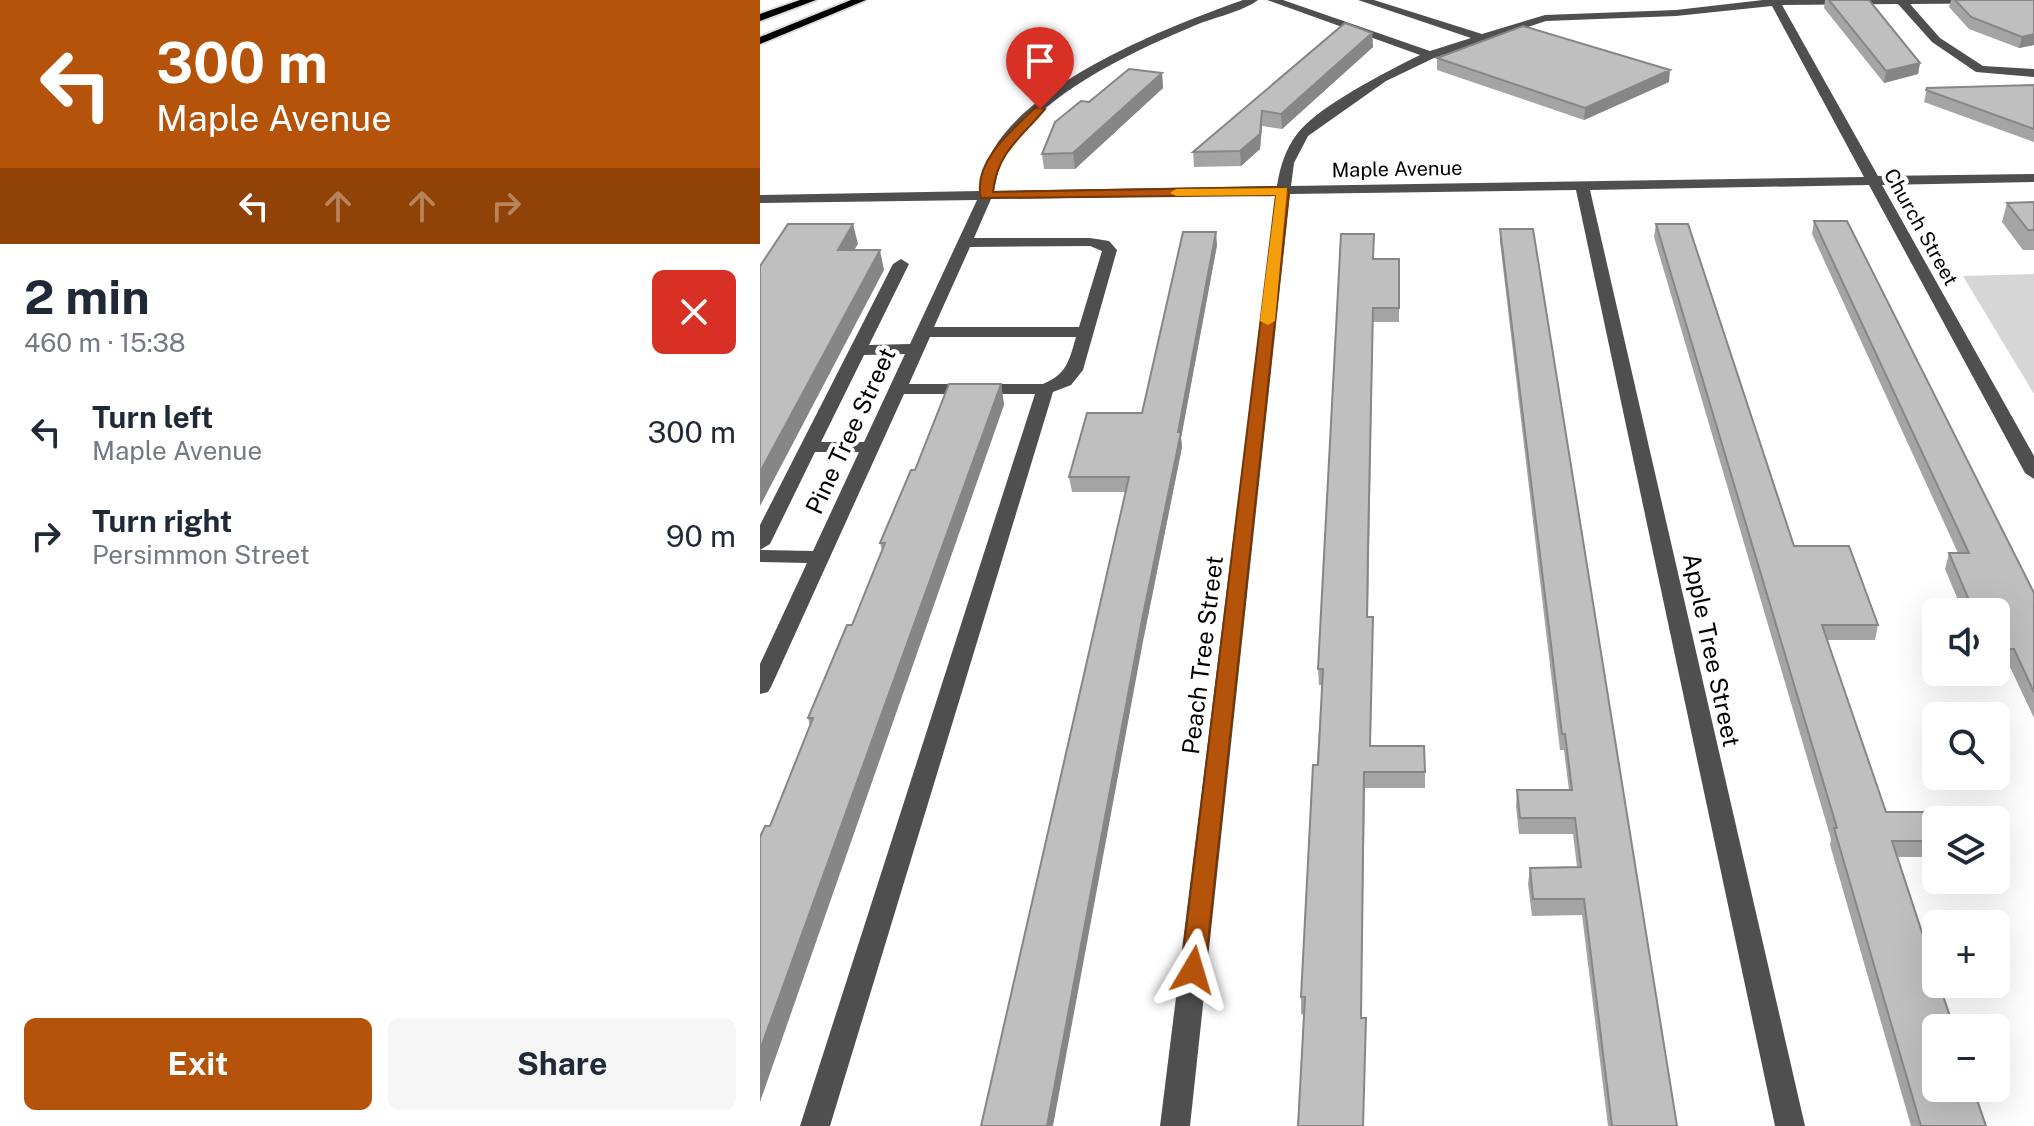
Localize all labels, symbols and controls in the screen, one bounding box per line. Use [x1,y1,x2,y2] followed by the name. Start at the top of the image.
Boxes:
[1006,27,1074,109] pin
[156,30,328,96] text: 300 m
[24,32,128,136] icon: left
[1018,39,1062,83] icon: arrive
[156,97,392,139] text: Maple Avenue
[1331,156,1463,182] street label: Maple Avenue
[1879,164,1963,290] street label: Church Street
[232,184,276,228] icon: left
[316,184,360,228] icon: ahead
[400,184,444,228] icon: ahead
[484,184,528,228] icon: right
[24,268,150,325] text: 2 min
[652,270,736,354] button: close
[24,327,186,358] text: 460 m · 15:38
[799,343,901,518] street label: Pine Tree Street
[92,399,213,435] text: Turn left
[24,410,68,454] icon: left
[648,414,736,450] text: 300 m
[92,435,262,466] text: Maple Avenue
[92,503,232,539] text: Turn right
[24,514,68,558] icon: right
[666,518,736,554] text: 90 m
[92,539,310,570] text: Persimmon Street
[1678,550,1746,749] street label: Apple Tree Street
[1176,554,1228,756] street label: Peach Tree Street
[1922,598,2010,1102] map controls
[1922,598,2010,686] button: sound
[1922,702,2010,790] button: search
[1922,806,2010,894] button: layers
[1922,910,2010,998] button: +
[1151,928,1235,1012] position arrow
[1922,1014,2010,1102] button: −
[24,1018,372,1110] button: Exit
[388,1018,736,1110] button: Share

